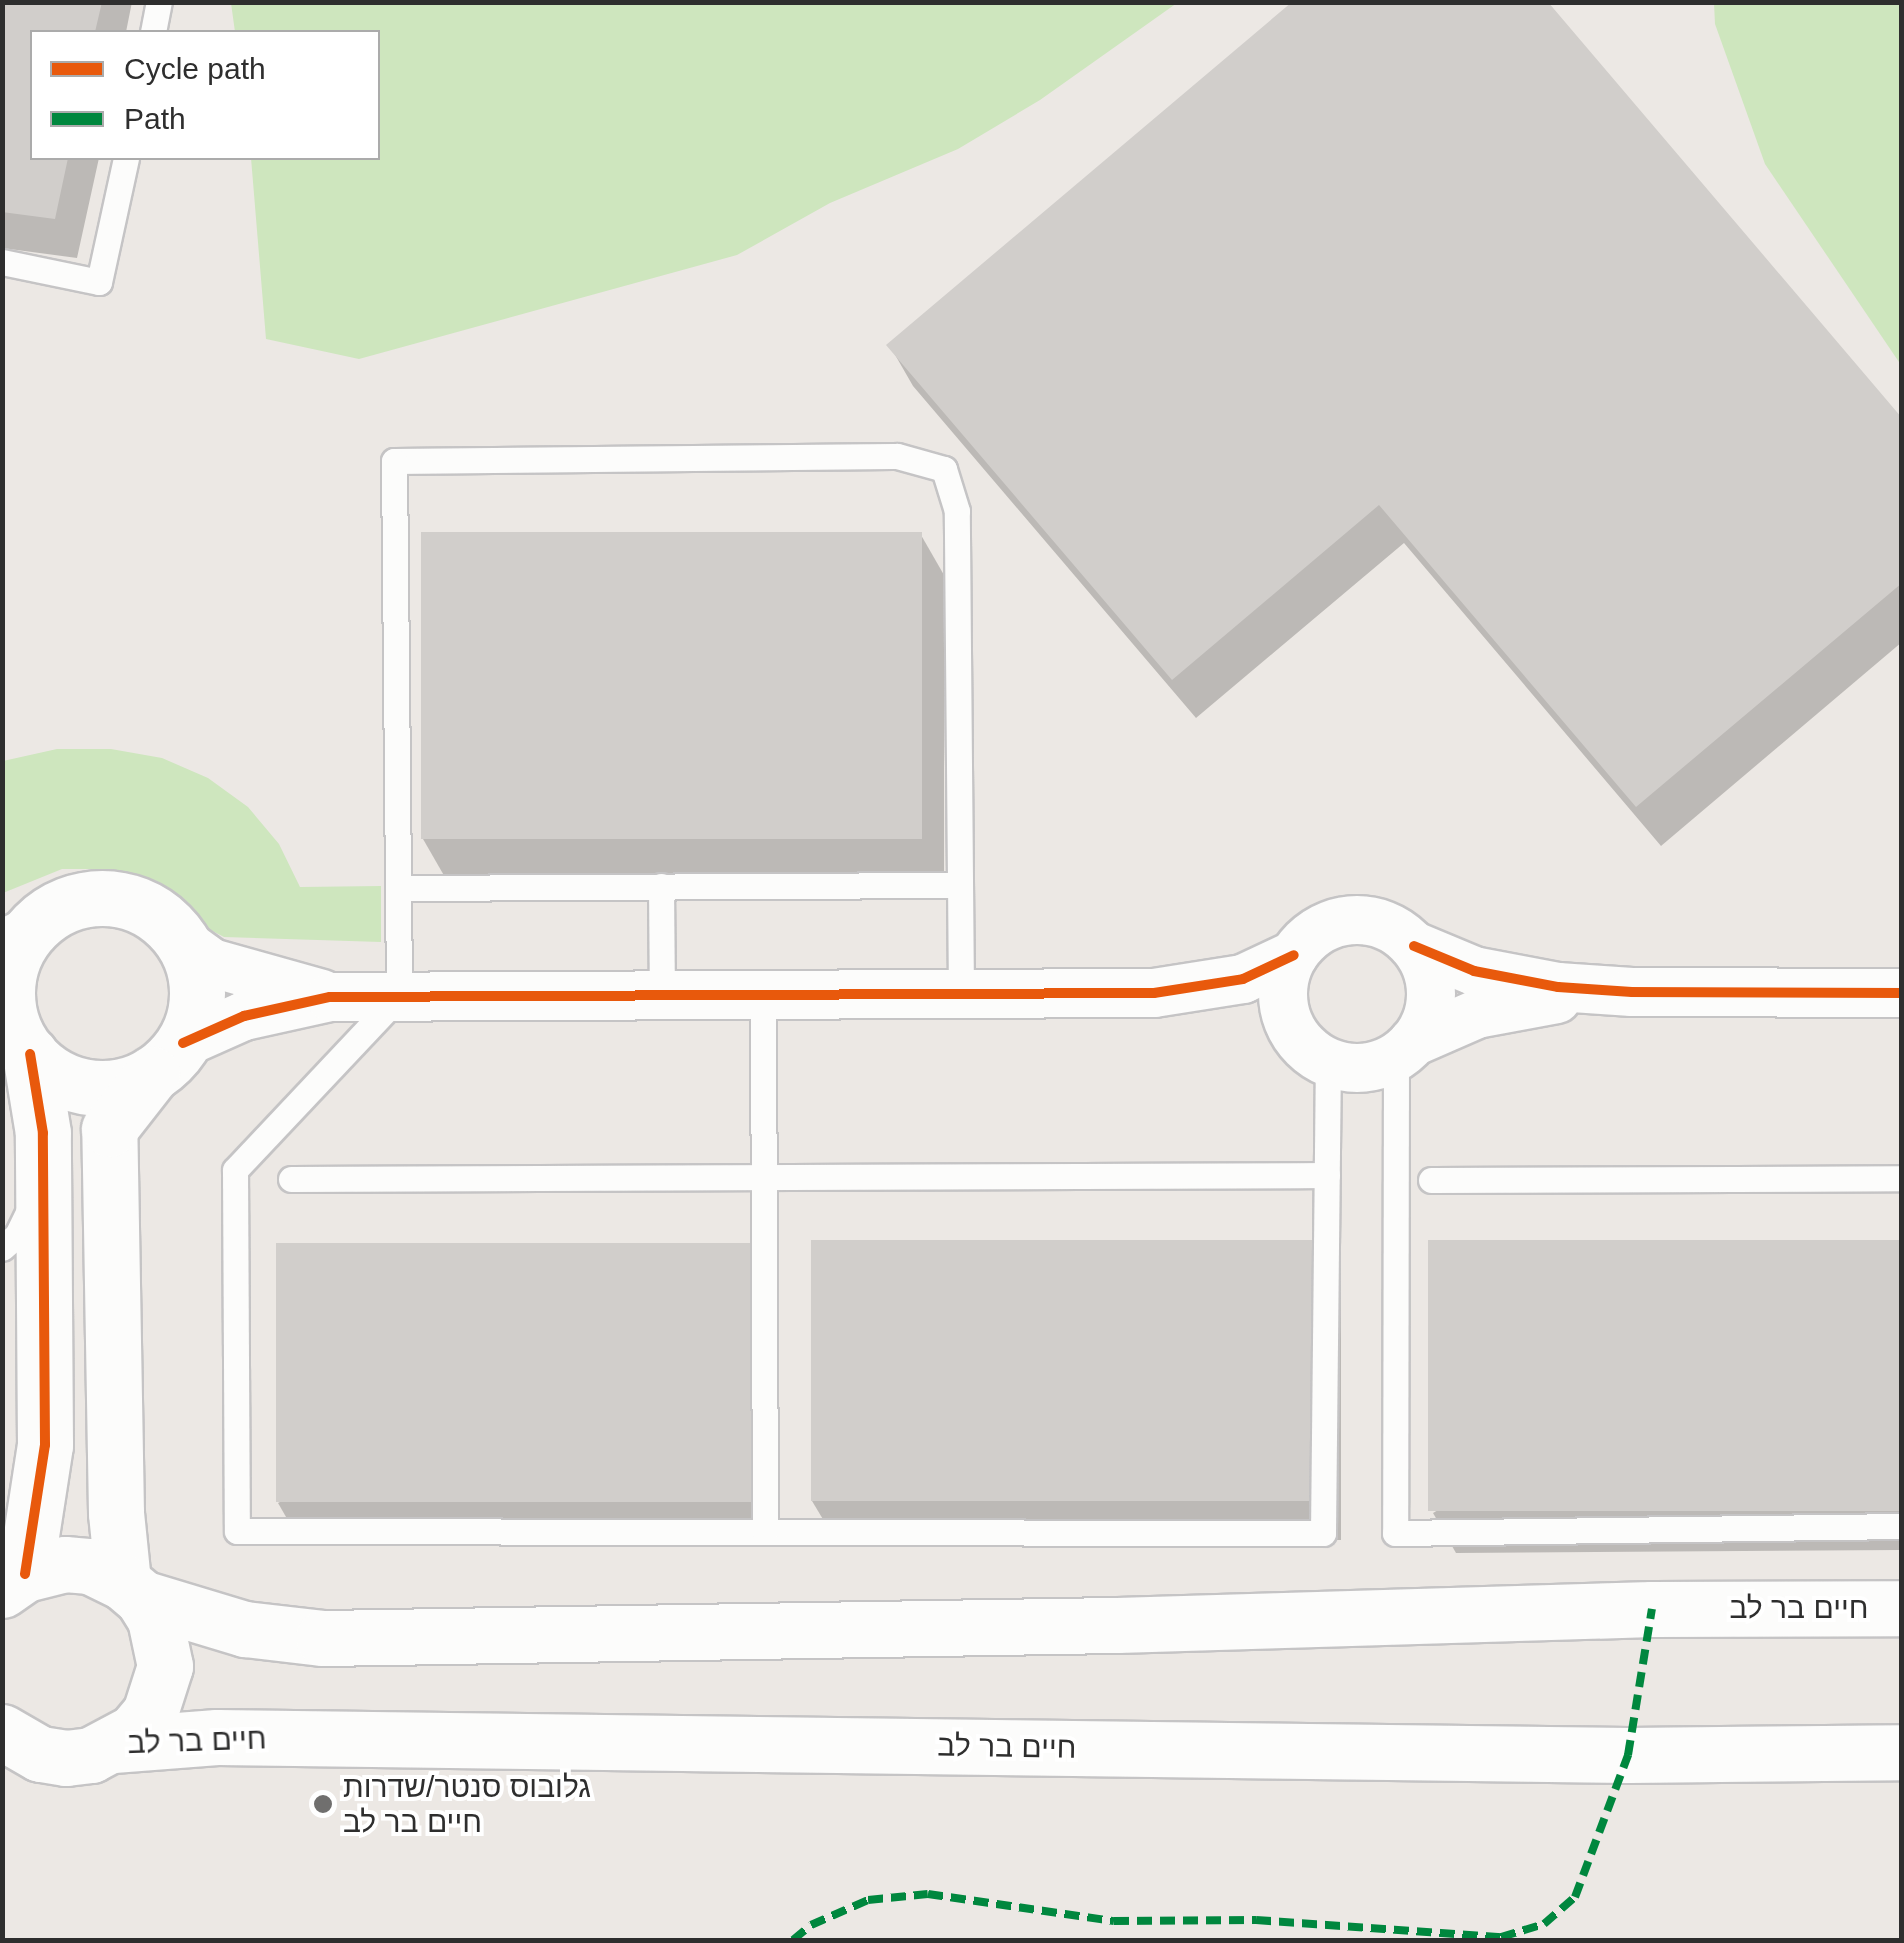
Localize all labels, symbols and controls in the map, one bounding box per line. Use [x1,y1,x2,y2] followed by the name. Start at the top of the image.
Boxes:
[30,30,380,160] legend
[124,52,266,85] text: Cycle path
[124,102,186,135] text: Path
[1730,1590,1868,1626] street label: חיים בר לב
[127,1721,267,1761] street label: חיים בר לב
[937,1728,1077,1766] street label: חיים בר לב
[343,1769,591,1840] place label: גלובוס סנטר/שדרות חיים בר לב
[312,1793,334,1815] marker: גלובוס סנטר/שדרות חיים בר לב

